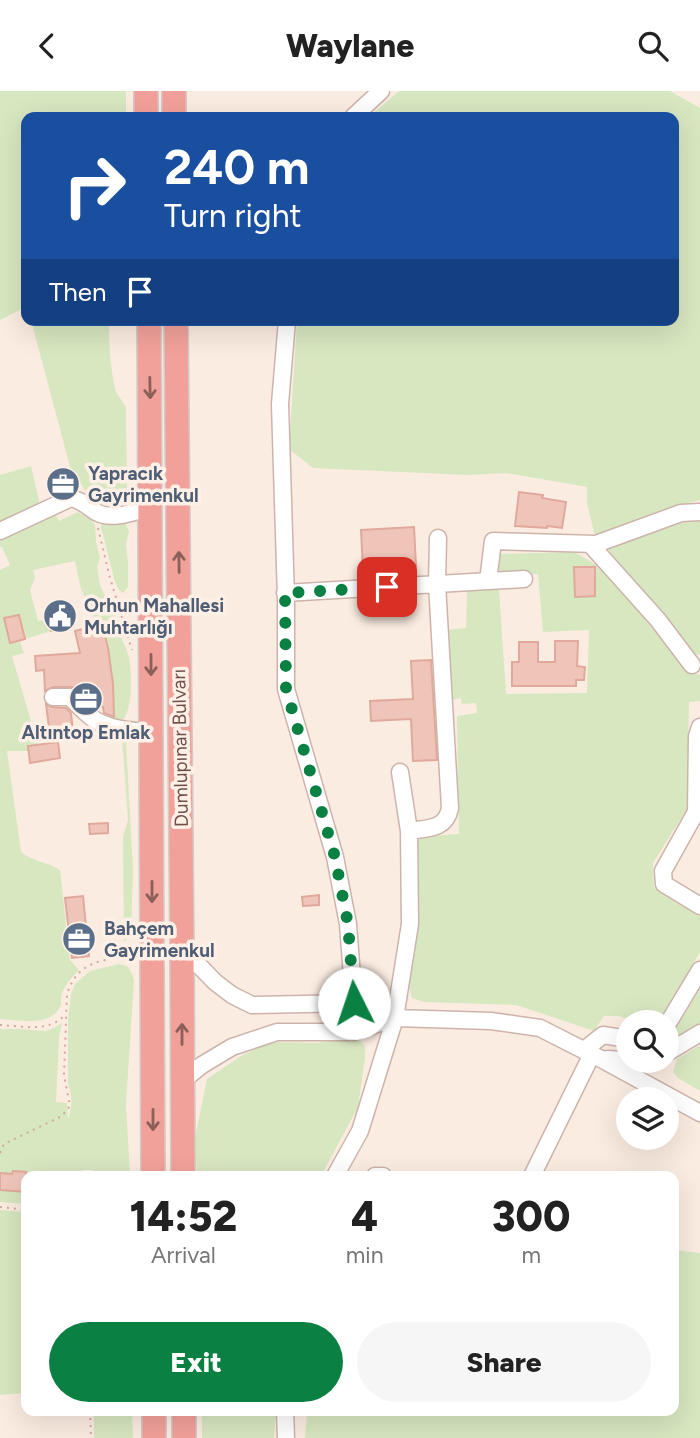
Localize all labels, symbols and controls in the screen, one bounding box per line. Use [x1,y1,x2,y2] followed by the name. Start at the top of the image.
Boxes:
[28,27,66,65] icon: back
[286,27,414,65] text: Waylane
[634,27,672,65] icon: search
[164,137,310,196] text: 240 m
[49,140,140,231] icon: right
[164,197,302,235] text: Turn right
[121,273,159,311] icon: arrive
[49,276,107,308] text: Then
[143,377,156,400] one-way arrow
[88,462,199,507] place label: Yapracık Gayrimenkul
[44,465,82,503] office icon: Yapracık Gayrimenkul
[172,551,185,574] one-way arrow
[357,557,417,617] pin
[368,568,406,606] icon: arrive
[84,594,224,639] place label: Orhun Mahallesi Muhtarlığı
[41,597,79,635] public building icon: Orhun Mahallesi Muhtarlığı
[144,653,158,676] one-way arrow
[167,669,193,827] street label: Dumlupınar Bulvarı
[67,680,105,718] office icon: Altıntop Emlak
[22,721,151,744] place label: Altıntop Emlak
[145,881,159,904] one-way arrow
[104,917,215,962] place label: Bahçem Gayrimenkul
[60,920,98,958] office icon: Bahçem Gayrimenkul
[317,966,391,1040] position arrow
[616,1010,679,1150] map controls
[616,1010,679,1073] button: search
[175,1023,189,1046] one-way arrow
[616,1087,679,1150] button: layers
[146,1108,160,1131] one-way arrow
[130,1191,237,1242] text: 14:52
[351,1191,378,1242] text: 4
[492,1191,570,1242] text: 300
[151,1241,216,1269] text: Arrival
[346,1241,383,1269] text: min
[521,1241,541,1269] text: m
[49,1322,343,1402] button: Exit
[357,1322,651,1402] button: Share

